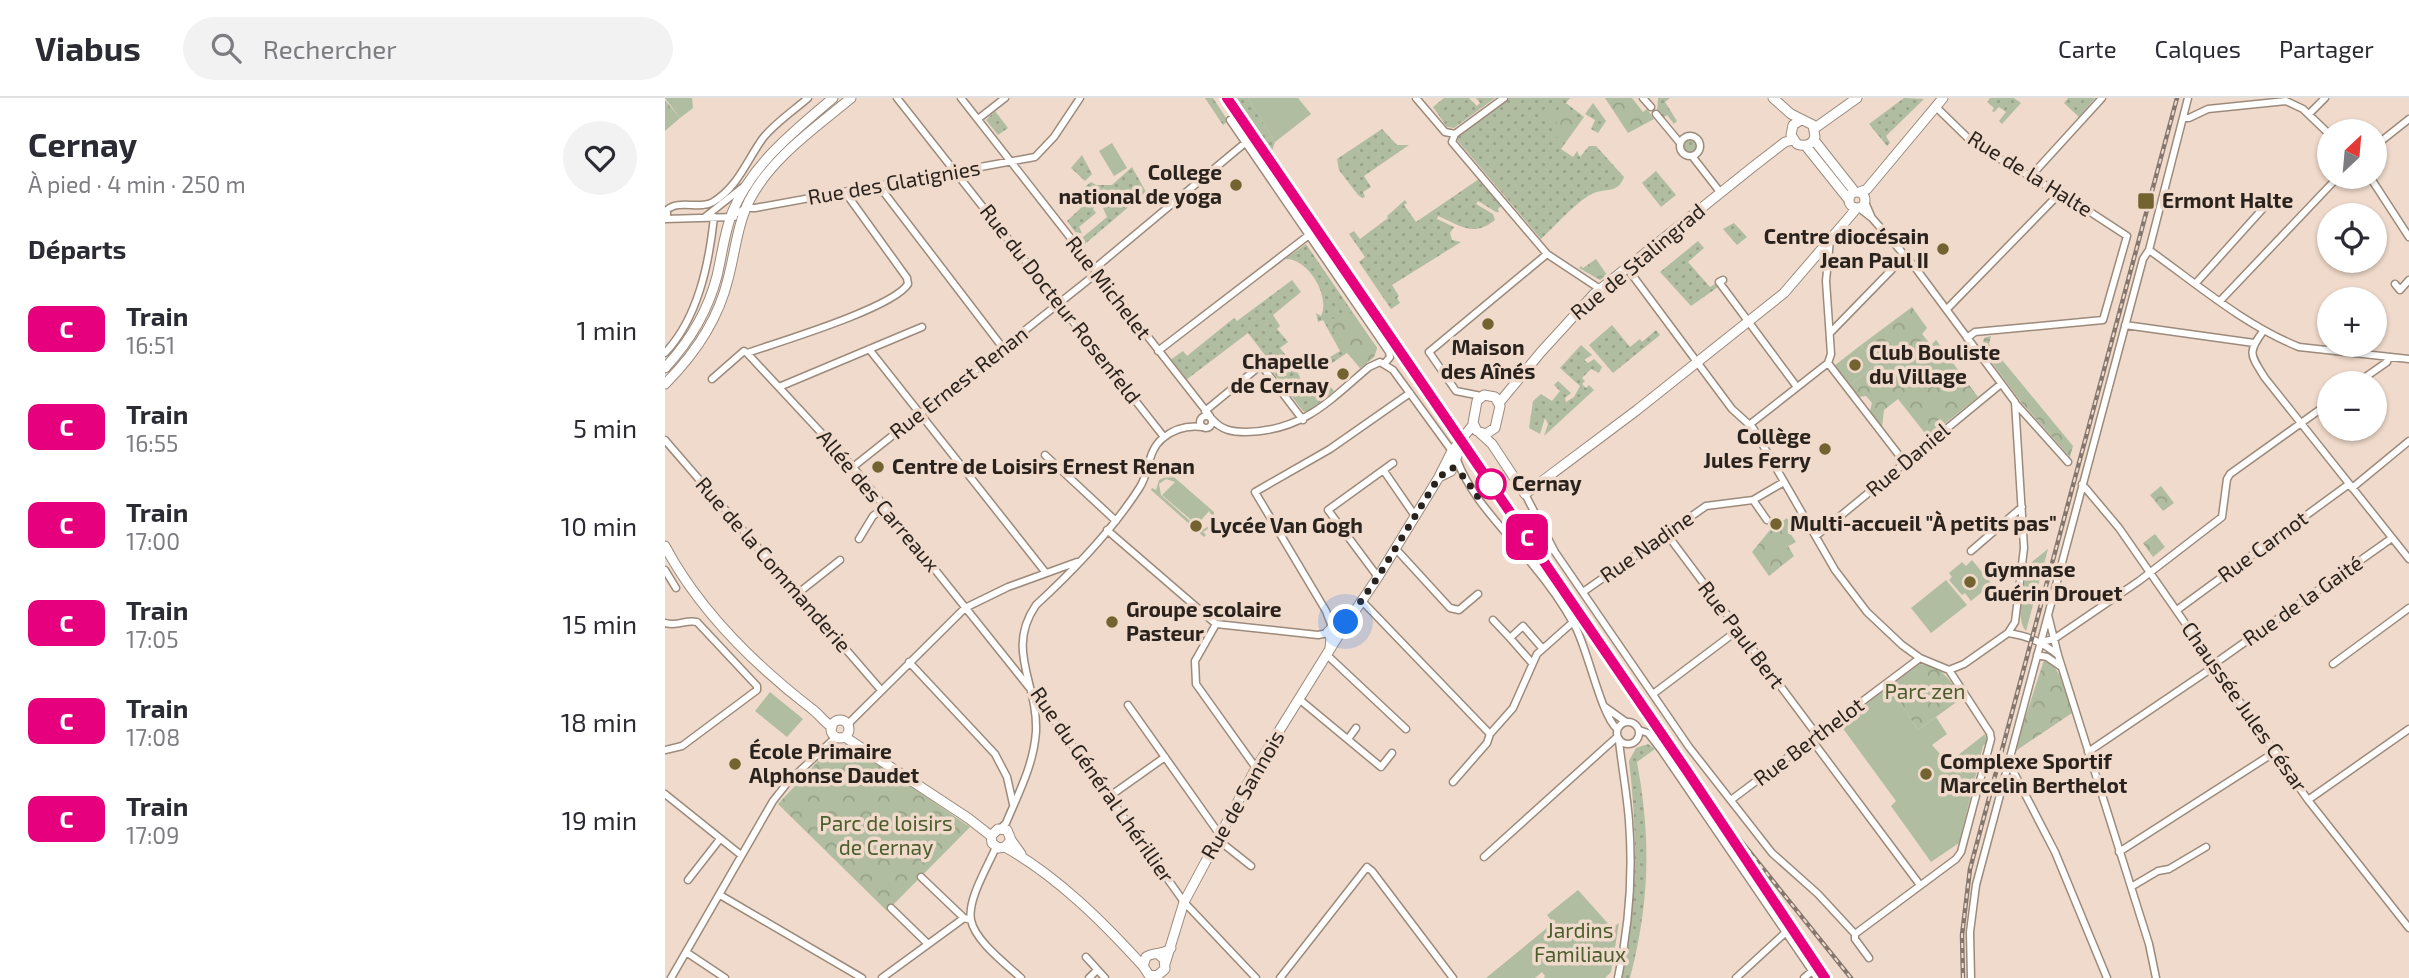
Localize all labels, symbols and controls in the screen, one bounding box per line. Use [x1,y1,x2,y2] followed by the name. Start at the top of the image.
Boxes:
[183,17,673,80] search box
[35,28,141,68] text: Viabus
[207,29,245,67] icon: search
[263,33,397,64] text: Rechercher
[2058,34,2117,63] text: Carte
[2155,34,2241,63] text: Calques
[2279,34,2374,63] text: Partager
[2317,119,2387,189] north arrow
[2317,119,2387,441] map controls
[563,121,637,195] button: heart
[28,124,137,164] text: Cernay
[1964,124,2098,221] street label: Rue de la Halte
[805,154,982,209] street label: Rue des Glatignies
[1058,159,1222,209] place label: College national de yoga
[28,170,246,198] text: À pied · 4 min · 250 m
[1228,177,1244,193] marker: College national de yoga
[2162,187,2293,212] place label: Ermont Halte
[2136,191,2156,211] marker: Ermont Halte
[1565,197,1709,324] street label: Rue de Stalingrad
[976,198,1147,408] street label: Rue du Docteur Rosenfeld
[2317,203,2387,273] button: locate
[1764,223,1929,272] place label: Centre diocésain Jean Paul II
[1061,231,1157,344] street label: Rue Michelet
[28,233,126,264] text: Départs
[1935,241,1951,257] marker: Centre diocésain Jean Paul II
[2317,287,2387,357] button: +
[126,300,188,331] text: Train
[59,314,74,343] text: C
[577,314,637,345] text: 1 min
[1480,316,1496,332] marker: Maison des Aînés
[884,320,1032,443] street label: Rue Ernest Renan
[126,331,175,359] text: 16:51
[1441,334,1535,383] place label: Maison des Aînés
[1869,339,2000,388] place label: Club Bouliste du Village
[1231,348,1329,398] place label: Chapelle de Cernay
[1847,357,1863,373] marker: Club Bouliste du Village
[1335,366,1351,382] marker: Chapelle de Cernay
[2317,371,2387,441] button: −
[126,398,188,429] text: Train
[59,412,74,441] text: C
[573,412,637,443] text: 5 min
[1860,416,1954,501] street label: Rue Daniel
[1703,423,1811,473] place label: Collège Jules Ferry
[813,424,946,576] street label: Allée des Carreaux
[126,429,178,457] text: 16:55
[1817,441,1833,457] marker: Collège Jules Ferry
[892,453,1195,478] place label: Centre de Loisirs Ernest Renan
[870,459,886,475] marker: Centre de Loisirs Ernest Renan
[1476,469,1506,499] marker: Cernay
[1512,470,1582,496] place label: Cernay
[691,471,857,657] street label: Rue de la Commanderie
[126,496,188,527] text: Train
[1595,505,1698,587] street label: Rue Nadine
[2212,505,2312,587] street label: Rue Carnot
[59,510,74,539] text: C
[561,510,637,541] text: 10 min
[1790,510,2057,535] place label: Multi-accueil "À petits pas"
[1210,512,1363,538] place label: Lycée Van Gogh
[1504,514,1550,560] line badge: C
[1768,516,1784,532] marker: Multi-accueil "À petits pas"
[1188,518,1204,534] marker: Lycée Van Gogh
[1520,522,1534,551] text: C
[126,527,180,555] text: 17:00
[2237,549,2367,650] street label: Rue de la Gaité
[1984,556,2123,605] place label: Gymnase Guérin Drouet
[1962,574,1978,590] marker: Gymnase Guérin Drouet
[1694,576,1791,693] street label: Rue Paul Bert
[126,594,188,625] text: Train
[1126,596,1282,645] place label: Groupe scolaire Pasteur
[1328,604,1363,639] your location
[59,608,74,637] text: C
[563,608,637,639] text: 15 min
[1104,614,1120,630] marker: Groupe scolaire Pasteur
[2177,616,2314,796] street label: Chaussée Jules César
[126,625,179,653] text: 17:05
[1884,678,1966,703] park label: Parc zen
[1026,681,1181,887] street label: Rue du Général Lhérillier
[1748,691,1868,790] street label: Rue Berthelot
[126,692,188,723] text: Train
[59,706,74,735] text: C
[561,706,637,737] text: 18 min
[126,723,180,751] text: 17:08
[1195,725,1289,863] street label: Rue de Sannois
[749,738,920,787] place label: École Primaire Alphonse Daudet
[1940,748,2128,797] place label: Complexe Sportif Marcelin Berthelot
[727,756,743,772] marker: École Primaire Alphonse Daudet
[1918,766,1934,782] marker: Complexe Sportif Marcelin Berthelot
[126,790,188,821] text: Train
[59,804,74,833] text: C
[562,804,637,835] text: 19 min
[819,810,953,859] park label: Parc de loisirs de Cernay
[126,821,179,849] text: 17:09
[1534,917,1626,966] park label: Jardins Familiaux

